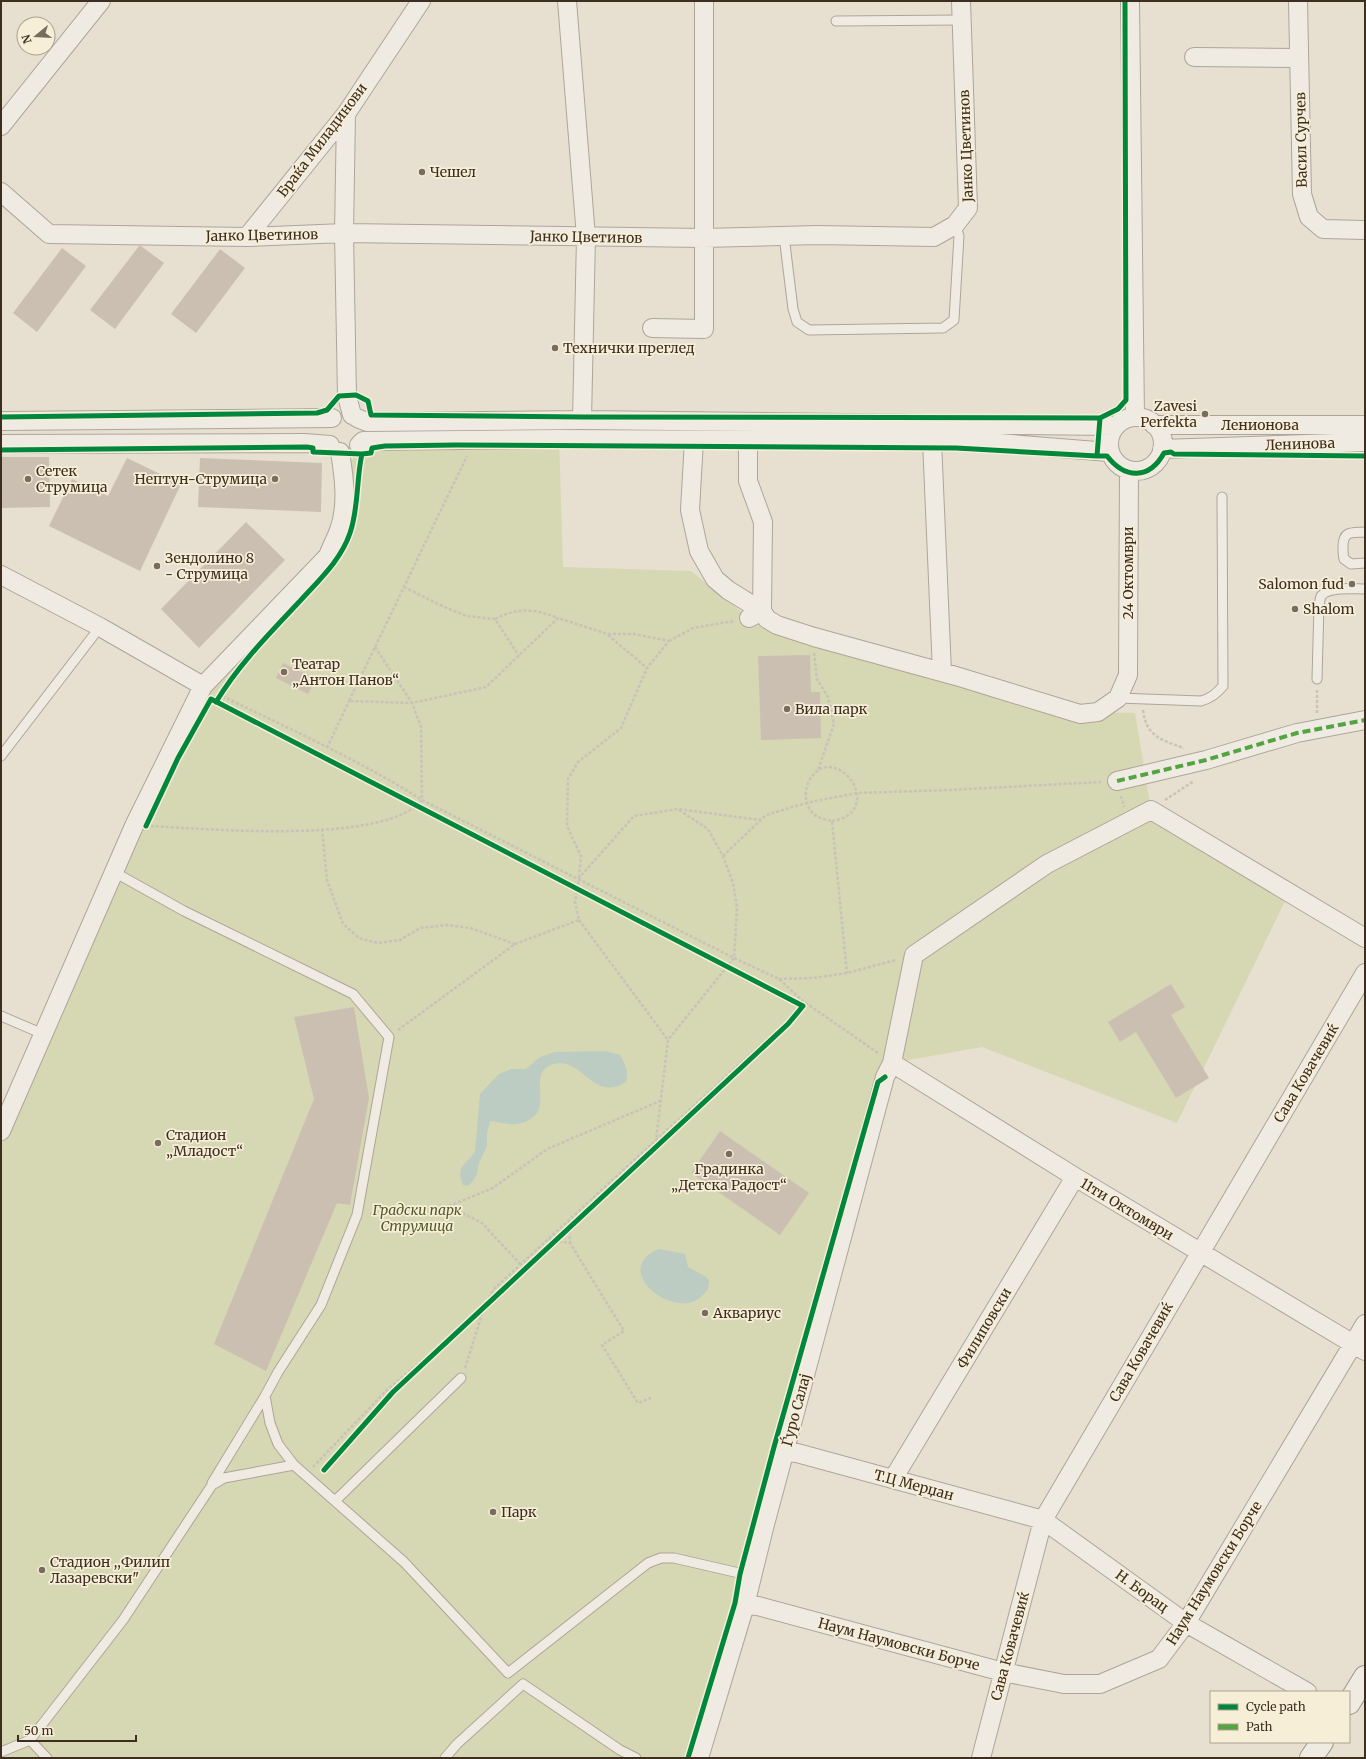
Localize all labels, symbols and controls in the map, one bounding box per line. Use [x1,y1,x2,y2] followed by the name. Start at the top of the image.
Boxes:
[16,16,56,56] north arrow
[18,33,34,45] text: N
[273,79,371,201] street label: Браќа Миладинови
[955,89,977,204] street label: Јанко Цветинов
[1291,92,1311,188] street label: Васил Сурчев
[430,163,476,181] place label: Чешел
[417,167,427,177] marker: Чешел
[205,225,318,245] street label: Јанко Цветинов
[529,227,642,247] street label: Јанко Цветинов
[563,339,695,357] place label: Технички преглед
[550,343,560,353] marker: Технички преглед
[1140,397,1197,431] place label: Zavesi Perfekta
[1200,409,1210,419] marker: Zavesi Perfekta
[1221,416,1299,434] street label: Ленионова
[1265,434,1336,454] street label: Ленинова
[36,462,108,496] place label: Сетек Струмица
[135,470,267,488] place label: Нептун-Струмица
[23,474,33,484] marker: Сетек Струмица
[270,474,280,484] marker: Нептун-Струмица
[1119,526,1137,619] street label: 24 Октомври
[165,549,254,583] place label: Зендолино 8 - Струмица
[152,561,162,571] marker: Зендолино 8 - Струмица
[1258,575,1345,593] place label: Salomon fud
[1347,579,1357,589] marker: Salomon fud
[1303,600,1355,618] place label: Shalom
[1290,604,1300,614] marker: Shalom
[292,655,399,689] place label: Театар „Антон Панов“
[279,667,289,677] marker: Театар „Антон Панов“
[795,700,867,718] place label: Вила парк
[782,704,792,714] marker: Вила парк
[1269,1020,1343,1126] street label: Сава Ковачевиќ
[166,1126,243,1160] place label: Стадион „Младост“
[153,1138,163,1148] marker: Стадион „Младост“
[724,1149,734,1159] marker: Градинка „Детска Радост“
[671,1160,787,1194] place label: Градинка „Детска Радост“
[1077,1174,1177,1244] street label: 11ти Октомври
[372,1201,462,1235] park label: Градски парк Струмица
[953,1284,1015,1372] street label: Филиповски
[1105,1299,1177,1405] street label: Сава Ковачевиќ
[712,1304,781,1322] place label: Аквариус
[700,1308,710,1318] marker: Аквариус
[778,1372,814,1448] street label: Ѓуро Салај
[872,1466,956,1504] street label: Т.Ц Мерџан
[1162,1498,1266,1648] street label: Наум Наумовски Борче
[501,1503,537,1521] place label: Парк
[488,1507,498,1517] marker: Парк
[50,1553,170,1587] place label: Стадион ,,Филип Лазаревски"
[37,1565,47,1575] marker: Стадион ,,Филип Лазаревски"
[1112,1566,1172,1616] street label: Н. Борац
[987,1589,1033,1703] street label: Сава Ковачевиќ
[816,1614,982,1674] street label: Наум Наумовски Борче
[1210,1691,1350,1743] legend
[1246,1699,1306,1714] text: Cycle path
[18,1717,136,1743] scale bar
[1246,1719,1272,1734] text: Path
[24,1723,53,1738] text: 50 m

